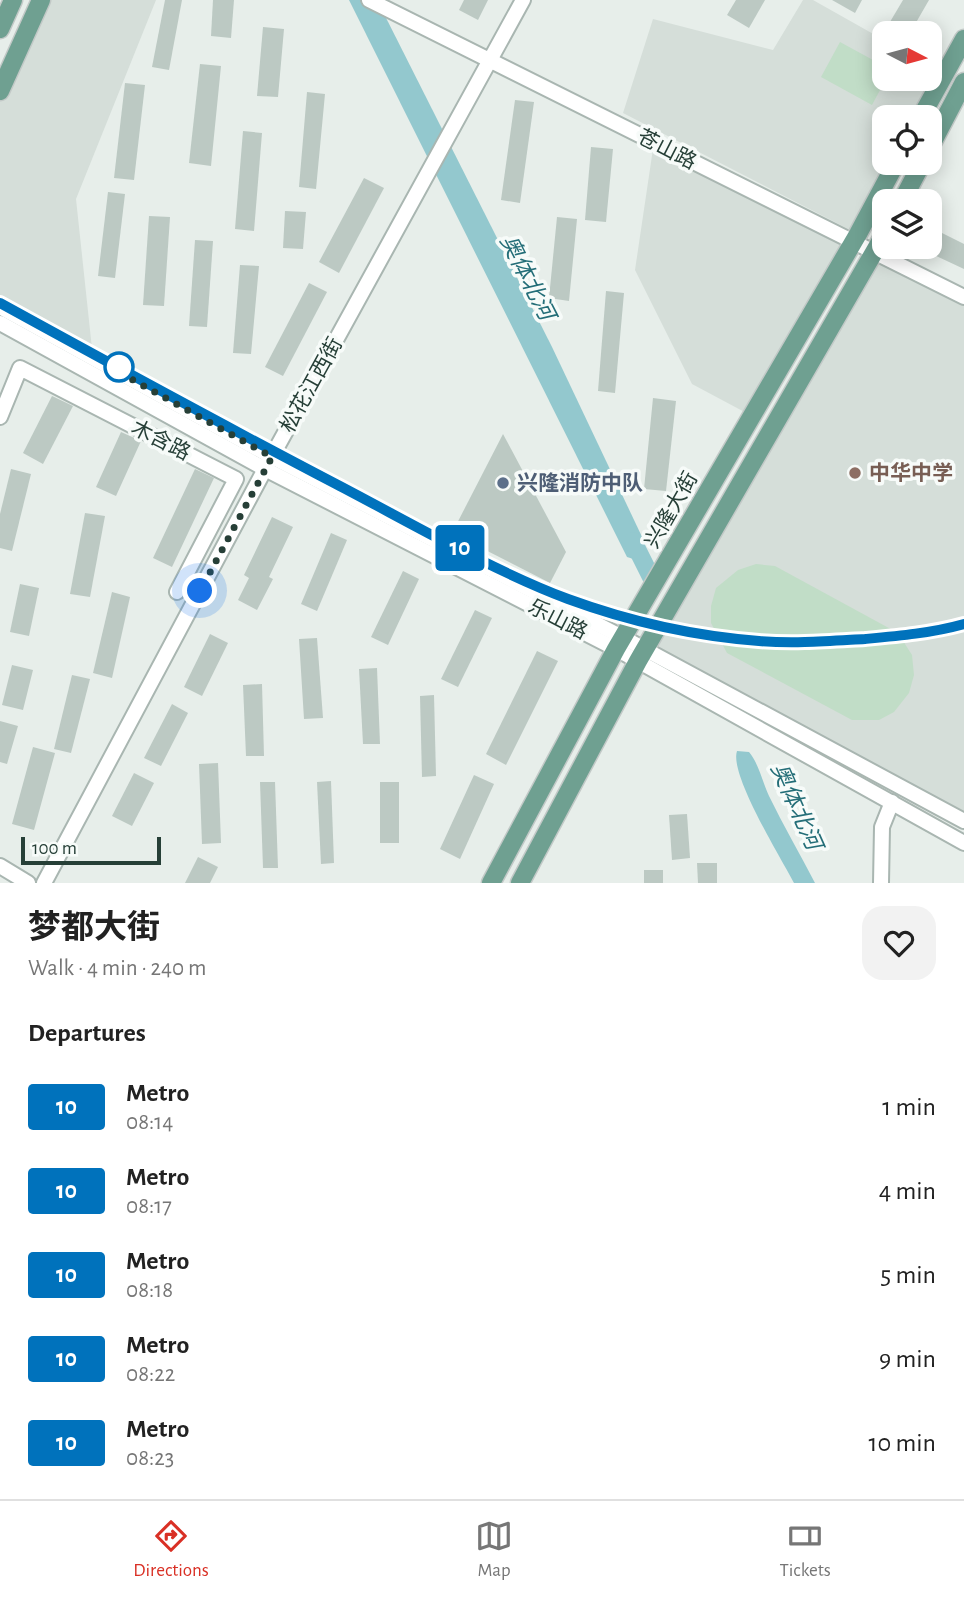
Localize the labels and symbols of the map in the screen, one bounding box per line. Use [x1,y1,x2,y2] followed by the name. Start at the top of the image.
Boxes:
[872,21,942,91] north arrow
[634,125,700,173] street label: 苍山路
[496,231,561,327] water label: 奥体北河
[276,334,346,436] street label: 松花江西街
[104,352,134,382] unlabelled marker
[128,416,194,464] street label: 木含路
[869,461,953,484] place label: 中华中学
[847,465,863,481] marker: 中华中学
[640,468,702,552] street label: 兴隆大街
[517,472,643,494] place label: 兴隆消防中队
[495,475,511,491] marker: 兴隆消防中队
[428,525,491,571] line badge: 10
[182,573,217,608] your location
[525,595,591,643] street label: 乐山路
[766,759,828,857] water label: 奥体北河
[21,834,161,866] scale bar

